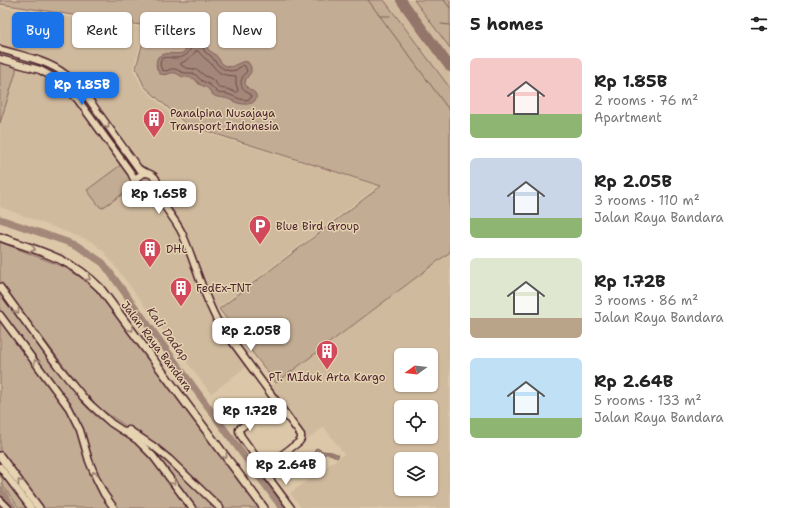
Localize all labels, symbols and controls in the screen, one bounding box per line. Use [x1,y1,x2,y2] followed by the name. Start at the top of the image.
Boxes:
[12,12,64,48] chip: Buy
[72,12,132,48] chip: Rent
[140,12,210,48] chip: Filters
[218,12,276,48] chip: New
[470,13,543,35] text: 5 homes
[748,13,770,35] icon: filters
[594,70,667,92] text: Rp 1.85B
[41,72,123,106] pin: Rp 1.85B
[502,74,550,122] icon: home
[54,76,110,93] text: Rp 1.85B
[594,92,698,109] text: 2 rooms · 76 m²
[141,106,167,139] building icon: Panalpina Nusajaya Transport Indonesia
[170,106,279,134] place label: Panalpina Nusajaya Transport Indonesia
[594,109,662,126] text: Apartment
[103,121,110,128] one-way arrow
[594,170,672,192] text: Rp 2.05B
[502,174,550,222] icon: home
[118,181,200,215] pin: Rp 1.65B
[131,185,187,202] text: Rp 1.65B
[594,192,700,209] text: 3 rooms · 110 m²
[594,209,724,226] text: Jalan Raya Bandara
[247,213,273,246] parking icon: Blue Bird Group
[276,219,359,234] place label: Blue Bird Group
[137,236,163,269] building icon: DHL
[166,242,187,257] place label: DHL
[29,244,36,253] one-way arrow
[594,270,666,292] text: Rp 1.72B
[84,273,91,280] one-way arrow
[502,274,550,322] icon: home
[168,275,194,308] building icon: FedEx-TNT
[196,281,252,296] place label: FedEx-TNT
[594,292,698,309] text: 3 rooms · 86 m²
[118,298,196,395] street label: Jalan Raya Bandara
[143,304,193,365] water label: Kali Dadap
[12,306,19,313] one-way arrow
[594,309,724,326] text: Jalan Raya Bandara
[210,318,292,352] pin: Rp 2.05B
[221,322,281,339] text: Rp 2.05B
[126,324,133,331] one-way arrow
[314,338,340,371] building icon: PT. MIduk Arta Kargo
[394,348,438,392] north arrow
[394,348,438,496] map controls
[34,360,41,367] one-way arrow
[269,370,386,385] place label: PT. MIduk Arta Kargo
[594,370,673,392] text: Rp 2.64B
[502,374,550,422] icon: home
[594,392,702,409] text: 5 rooms · 133 m²
[209,398,291,432] pin: Rp 1.72B
[394,400,438,444] button: locate
[223,402,277,419] text: Rp 1.72B
[594,409,724,426] text: Jalan Raya Bandara
[220,451,227,458] one-way arrow
[245,452,327,486] pin: Rp 2.64B
[394,452,438,496] button: layers
[256,456,316,473] text: Rp 2.64B
[91,471,99,478] one-way arrow
[168,477,175,484] one-way arrow
[17,479,24,486] one-way arrow

